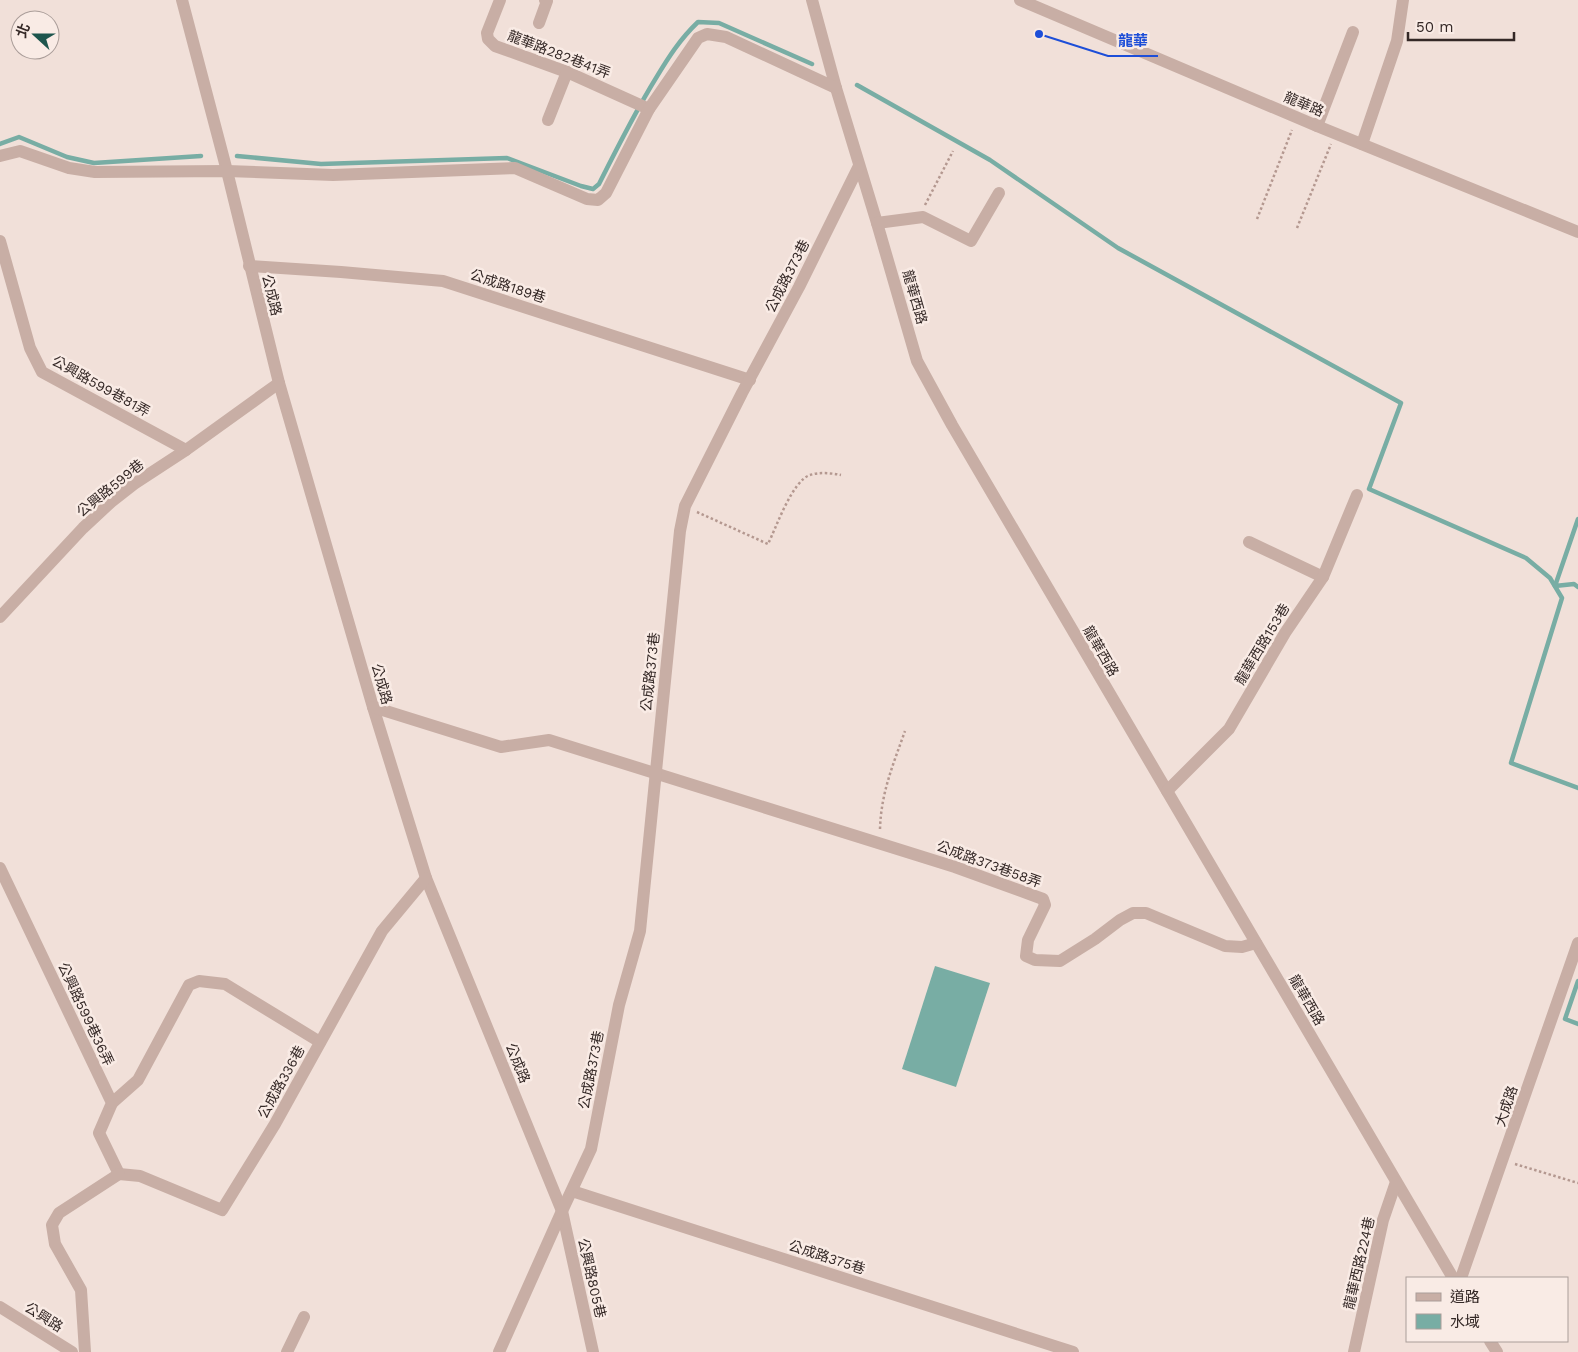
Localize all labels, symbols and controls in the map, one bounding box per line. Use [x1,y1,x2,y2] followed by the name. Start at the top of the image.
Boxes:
[10,10,60,60] north arrow
[1408,10,1514,42] scale bar
[1416,18,1453,36] text: 50 m
[13,21,33,40] text: 北
[1108,26,1158,56] callout: 龍華
[505,27,613,81] street label: 龍華路282巷41弄
[1118,32,1148,50] text: 龍華
[1282,88,1326,120] street label: 龍華路
[762,237,812,315] street label: 公成路373巷
[468,266,548,306] street label: 公成路189巷
[900,268,930,326] street label: 龍華西路
[259,273,285,317] street label: 公成路
[49,352,153,420] street label: 公興路599巷81弄
[73,456,147,520] street label: 公興路599巷
[1232,601,1292,687] street label: 龍華西路153巷
[1080,623,1122,679] street label: 龍華西路
[638,632,662,712] street label: 公成路373巷
[369,662,395,706] street label: 公成路
[934,838,1044,890] street label: 公成路373巷58弄
[55,960,117,1068] street label: 公興路599巷36弄
[1286,972,1328,1028] street label: 龍華西路
[576,1029,606,1111] street label: 公成路373巷
[503,1041,533,1085] street label: 公成路
[254,1043,308,1121] street label: 公成路336巷
[1492,1084,1520,1128] street label: 大成路
[1341,1215,1377,1311] street label: 龍華西路224巷
[575,1237,609,1319] street label: 公興路805巷
[787,1237,867,1277] street label: 公成路375巷
[1406,1277,1568,1342] legend
[1450,1288,1480,1306] text: 道路
[22,1299,66,1335] street label: 公興路
[1450,1313,1480,1331] text: 水域

